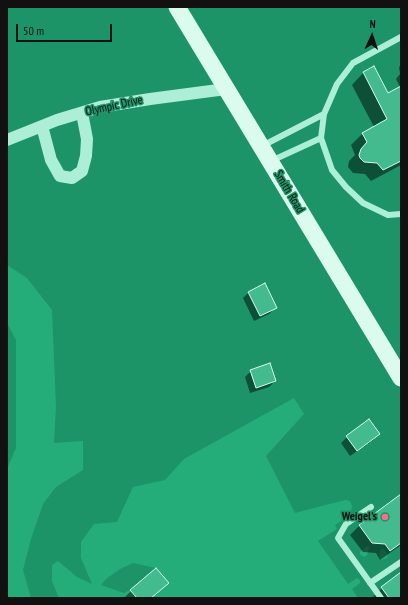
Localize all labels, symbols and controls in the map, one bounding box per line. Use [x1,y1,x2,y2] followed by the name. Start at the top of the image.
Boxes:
[18,16,114,42] scale bar
[352,16,392,56] north arrow
[369,17,376,31] text: N
[23,23,44,38] text: 50 m
[84,93,144,119] street label: Olympic Drive
[271,168,307,216] street label: Smith Road
[342,510,377,524] place label: Weigel's
[380,512,390,522] marker: Weigel's

